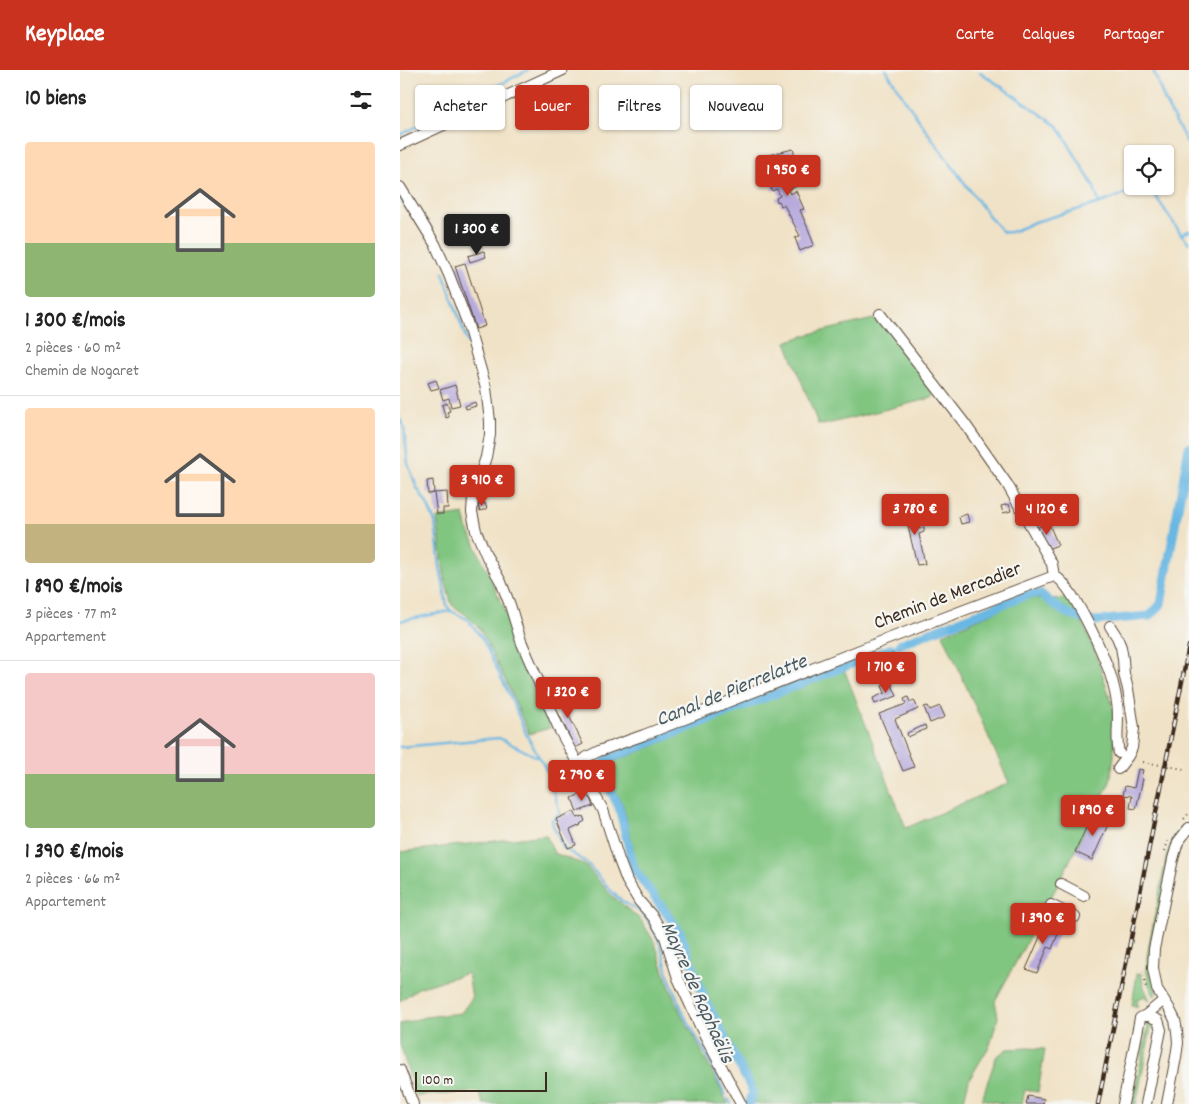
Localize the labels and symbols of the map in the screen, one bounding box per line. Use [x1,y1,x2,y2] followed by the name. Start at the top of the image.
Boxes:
[742,154,834,197] pin: 1 950 €
[431,214,523,256] pin: 1 300 €
[436,464,528,507] pin: 3 910 €
[869,494,961,536] pin: 3 780 €
[1001,494,1093,536] pin: 4 120 €
[870,556,1027,638] street label: Chemin de Mercadier
[652,647,814,736] water label: Canal de Pierrelatte
[840,652,932,694] pin: 1 710 €
[522,676,614,719] pin: 1 320 €
[536,760,628,802] pin: 2 790 €
[1047,794,1139,837] pin: 1 890 €
[997,902,1089,945] pin: 1 390 €
[651,917,741,1070] water label: Mayre de Raphaëlis
[415,1069,548,1092] scale bar

